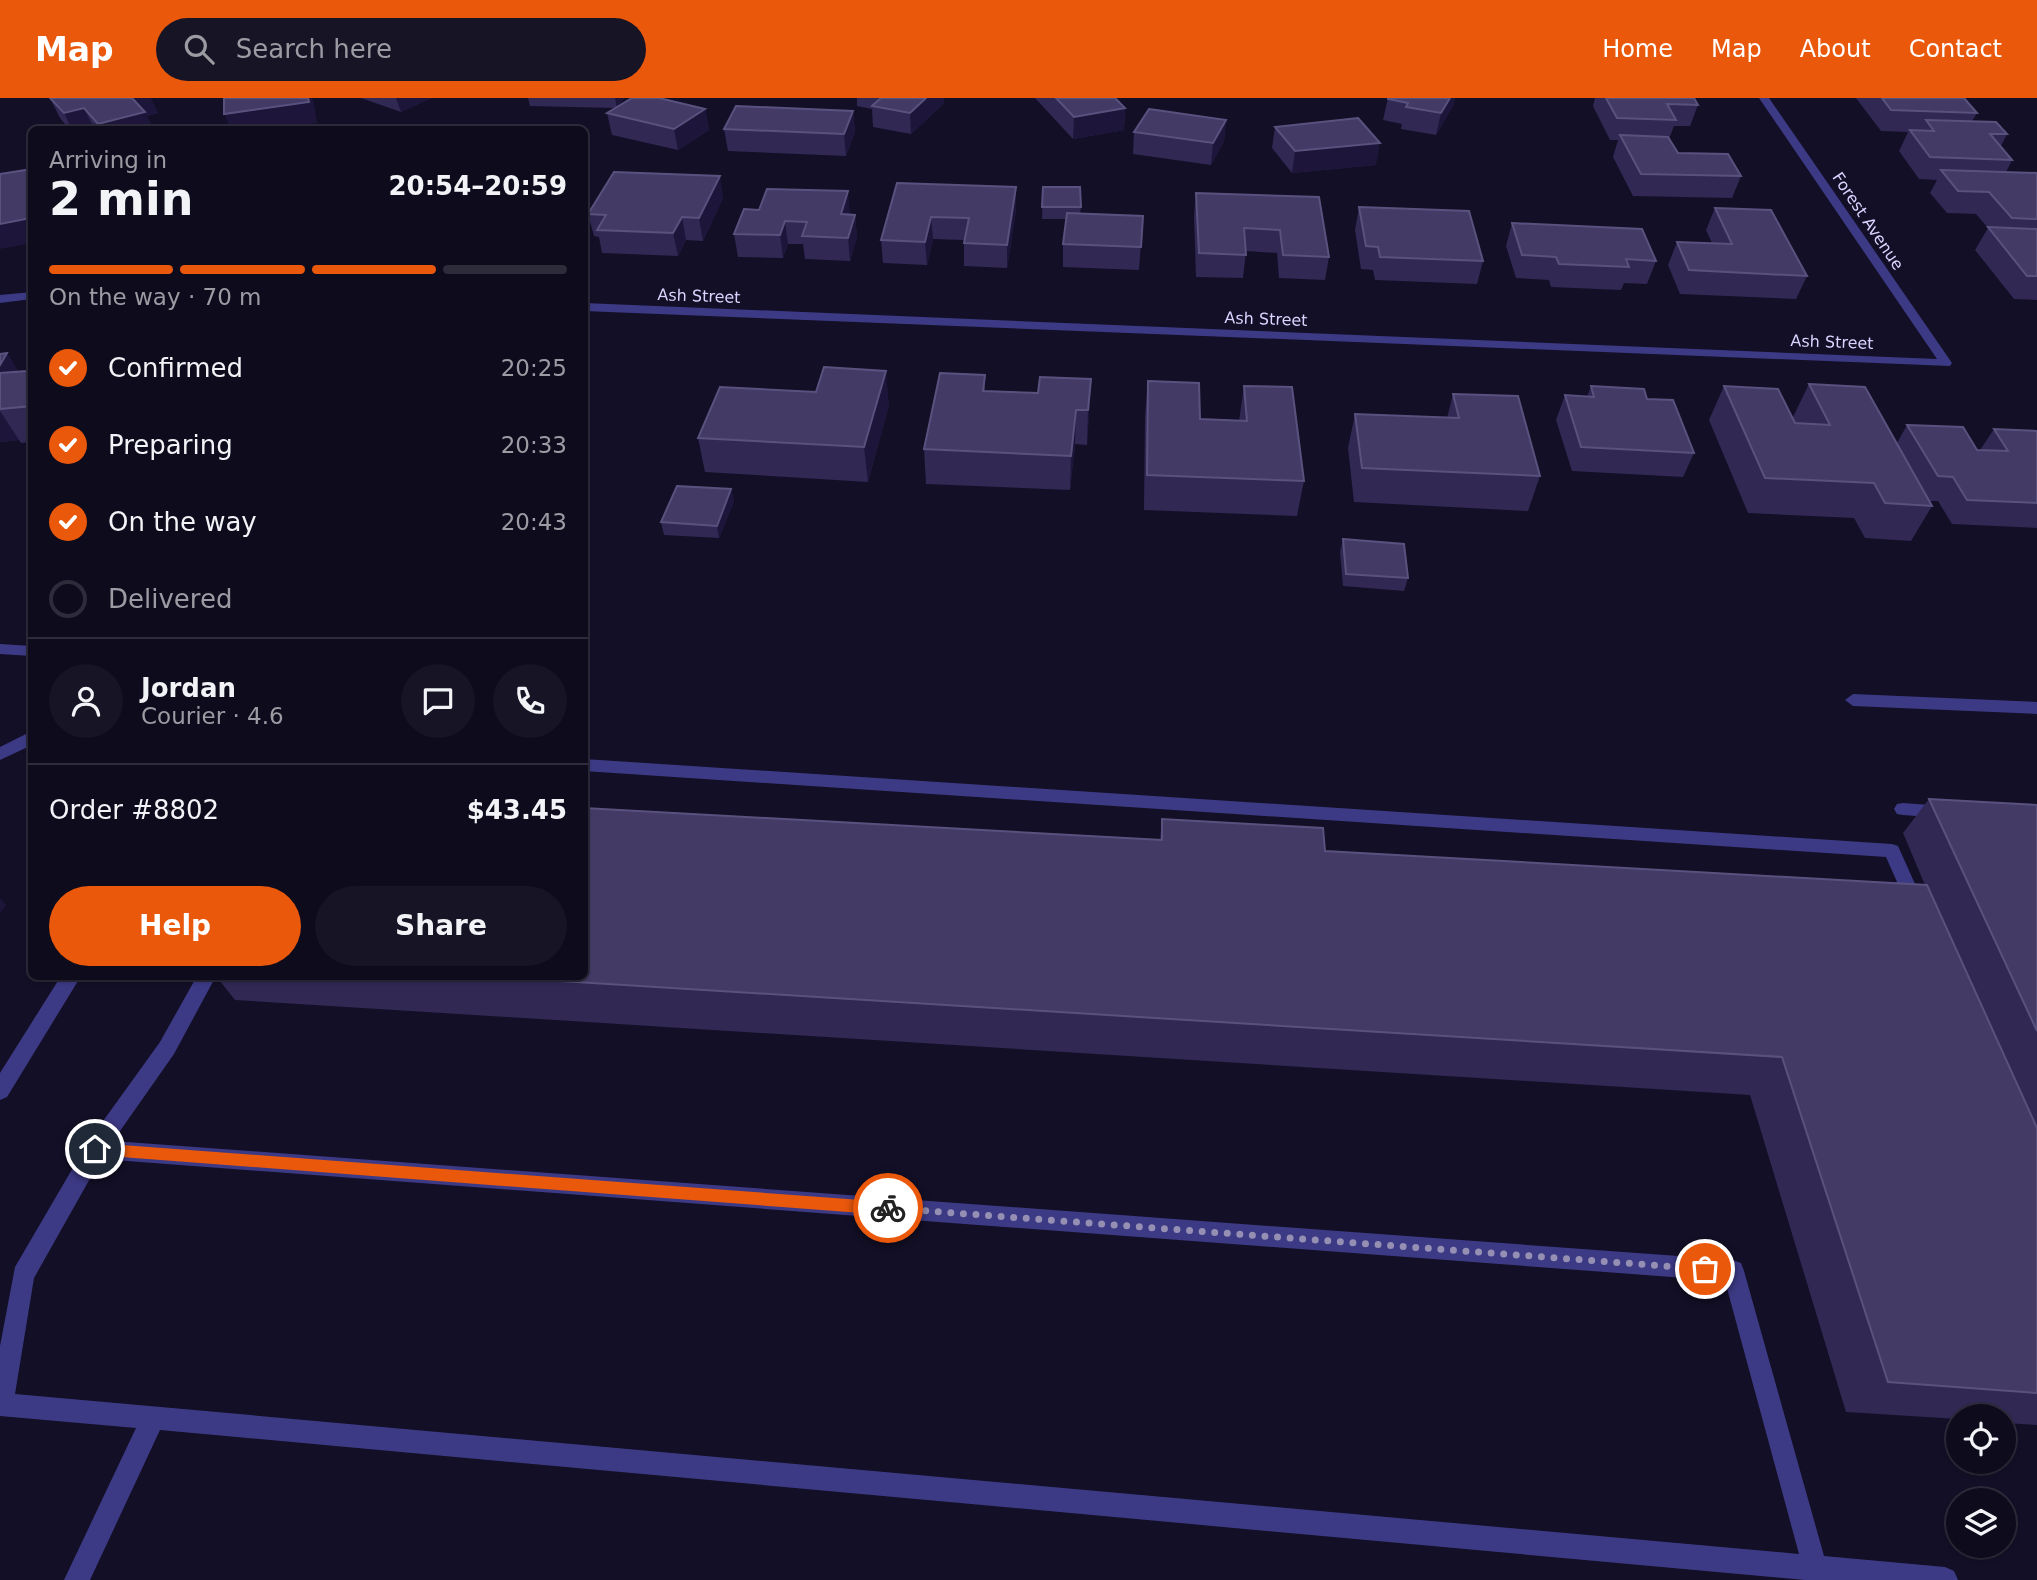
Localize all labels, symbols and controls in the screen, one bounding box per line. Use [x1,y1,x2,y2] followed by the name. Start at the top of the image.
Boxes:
[156,18,646,81] search box
[35,30,114,69] text: Map
[180,30,218,68] icon: search
[236,34,392,64] text: Search here
[1602,35,1673,63] text: Home
[1711,35,1762,63] text: Map
[1800,35,1871,63] text: About
[1909,35,2002,63] text: Contact
[49,147,167,173] text: Arriving in
[1828,169,1908,273] street label: Forest Avenue
[388,171,567,201] text: 20:54–20:59
[49,172,193,226] text: 2 min
[49,284,261,310] text: On the way · 70 m
[657,285,741,307] street label: Ash Street
[1224,308,1308,330] street label: Ash Street
[1790,331,1874,353] street label: Ash Street
[49,349,87,387] icon: check
[108,353,243,383] text: Confirmed
[501,355,567,381] text: 20:25
[49,426,87,464] icon: check
[108,430,233,460] text: Preparing
[501,432,567,458] text: 20:33
[49,503,87,541] icon: check
[108,507,257,537] text: On the way
[501,509,567,535] text: 20:43
[108,584,232,614] text: Delivered
[49,664,123,738] button: person
[401,664,475,738] button: chat
[493,664,567,738] button: phone
[141,673,236,703] text: Jordan
[141,703,284,729] text: Courier · 4.6
[49,795,219,825] text: Order #8802
[467,795,567,825] text: $43.45
[49,886,301,966] button: Help
[315,886,567,966] button: Share
[65,1119,125,1179] pin
[76,1130,114,1168] icon: home
[853,1173,923,1243] courier
[869,1189,907,1227] icon: bike
[1675,1239,1735,1299] pin
[1686,1250,1724,1288] icon: bag
[1946,1404,2016,1558] map controls
[1946,1404,2016,1474] button: locate
[1946,1488,2016,1558] button: layers

